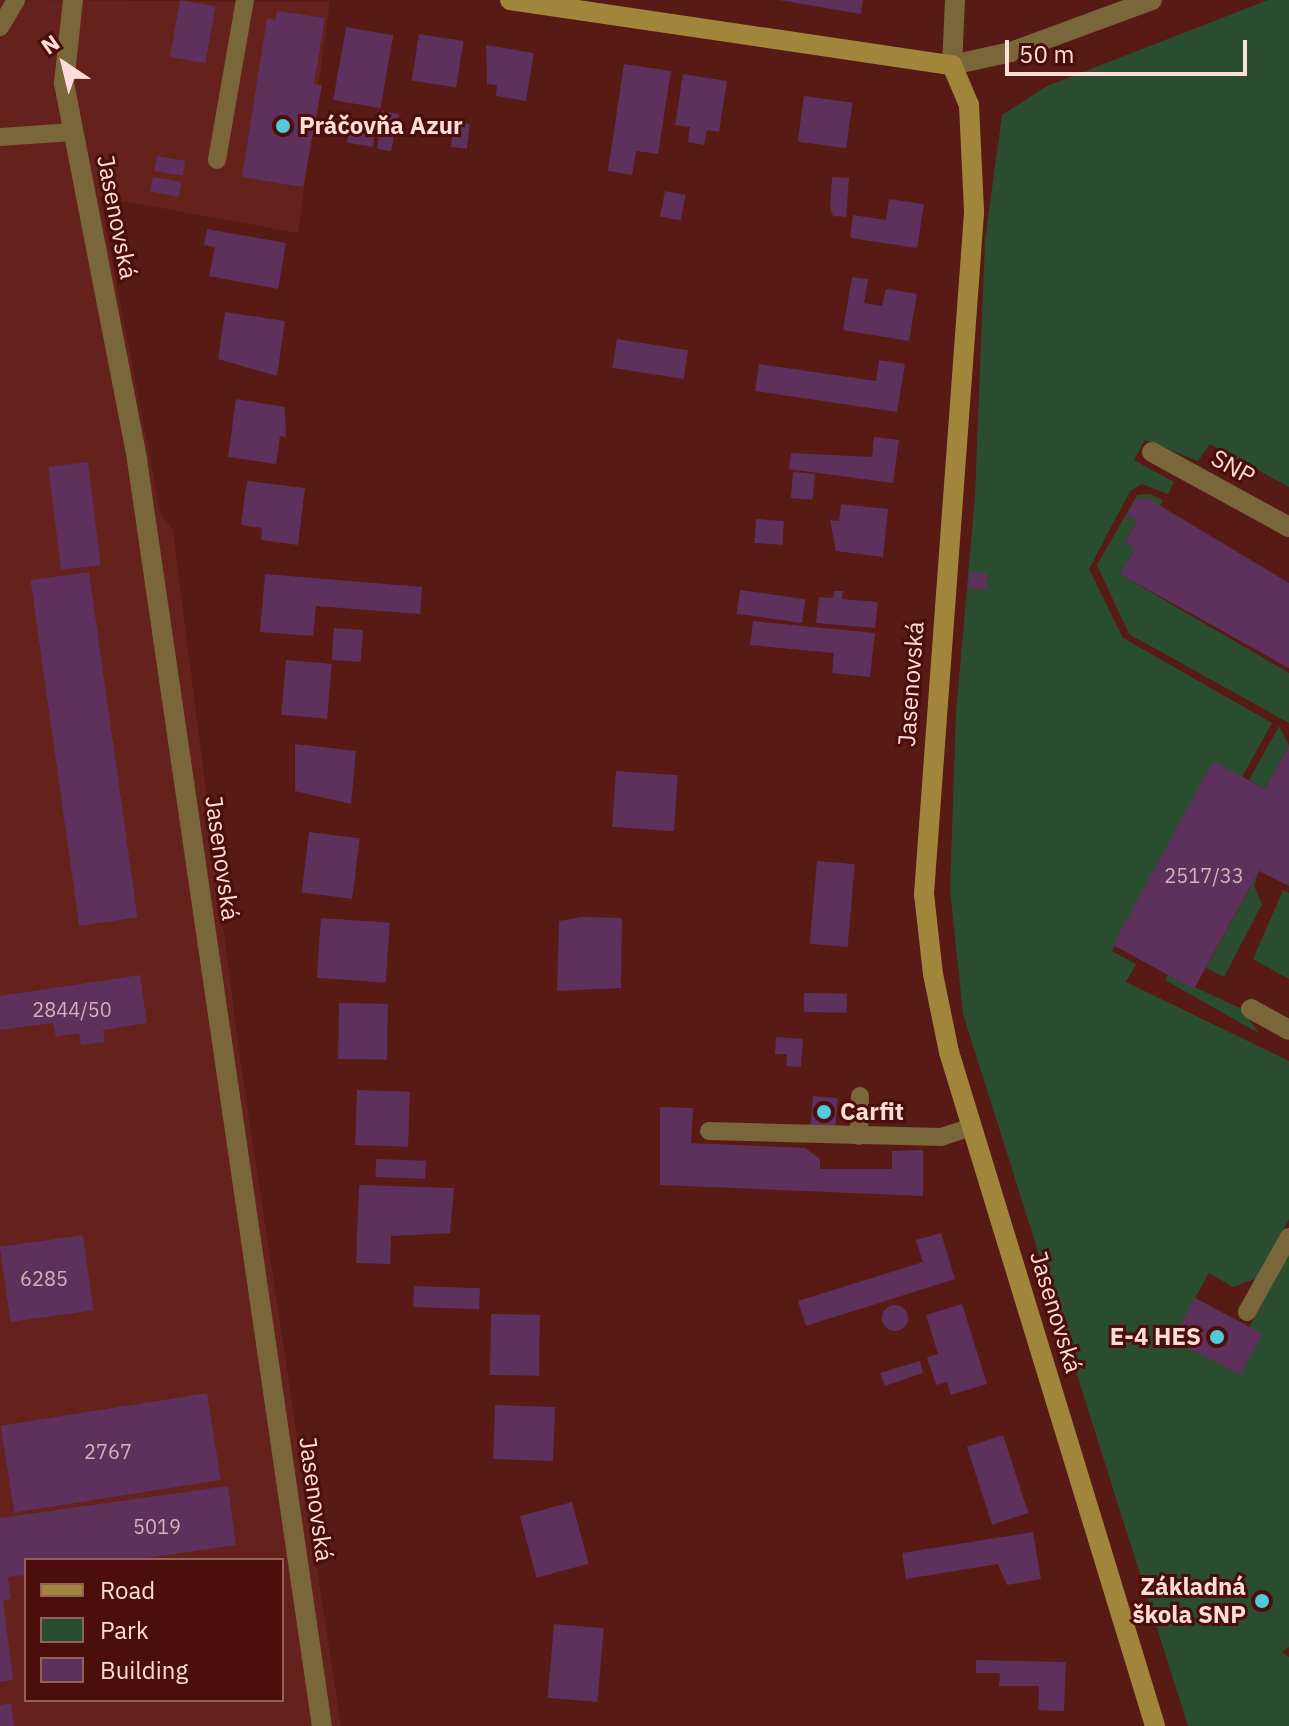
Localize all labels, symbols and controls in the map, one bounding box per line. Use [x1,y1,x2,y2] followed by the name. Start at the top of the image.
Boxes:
[24,24,104,104] north arrow
[1009,24,1251,74] scale bar
[35,27,65,60] text: N
[1019,38,1074,70] text: 50 m
[299,112,463,140] place label: Práčovňa Azur
[274,117,292,135] marker: Práčovňa Azur
[91,153,143,281] street label: Jasenovská
[1206,443,1260,491] street label: SNP
[892,620,930,748] street label: Jasenovská
[199,794,245,922] street label: Jasenovská
[1164,863,1244,887] house number: 2517/33
[32,997,112,1021] house number: 2844/50
[840,1098,904,1126] place label: Carfit
[815,1103,833,1121] marker: Carfit
[1024,1248,1088,1376] street label: Jasenovská
[20,1266,68,1290] house number: 6285
[1110,1323,1201,1351] place label: E-4 HES
[1208,1328,1226,1346] marker: E-4 HES
[293,1435,339,1563] street label: Jasenovská
[84,1439,132,1463] house number: 2767
[133,1514,181,1538] house number: 5019
[24,1558,284,1702] legend
[1132,1573,1246,1629] place label: Základná škola SNP
[100,1574,155,1606] text: Road
[1253,1592,1271,1610] marker: Základná škola SNP
[100,1614,149,1646] text: Park
[100,1654,188,1686] text: Building

